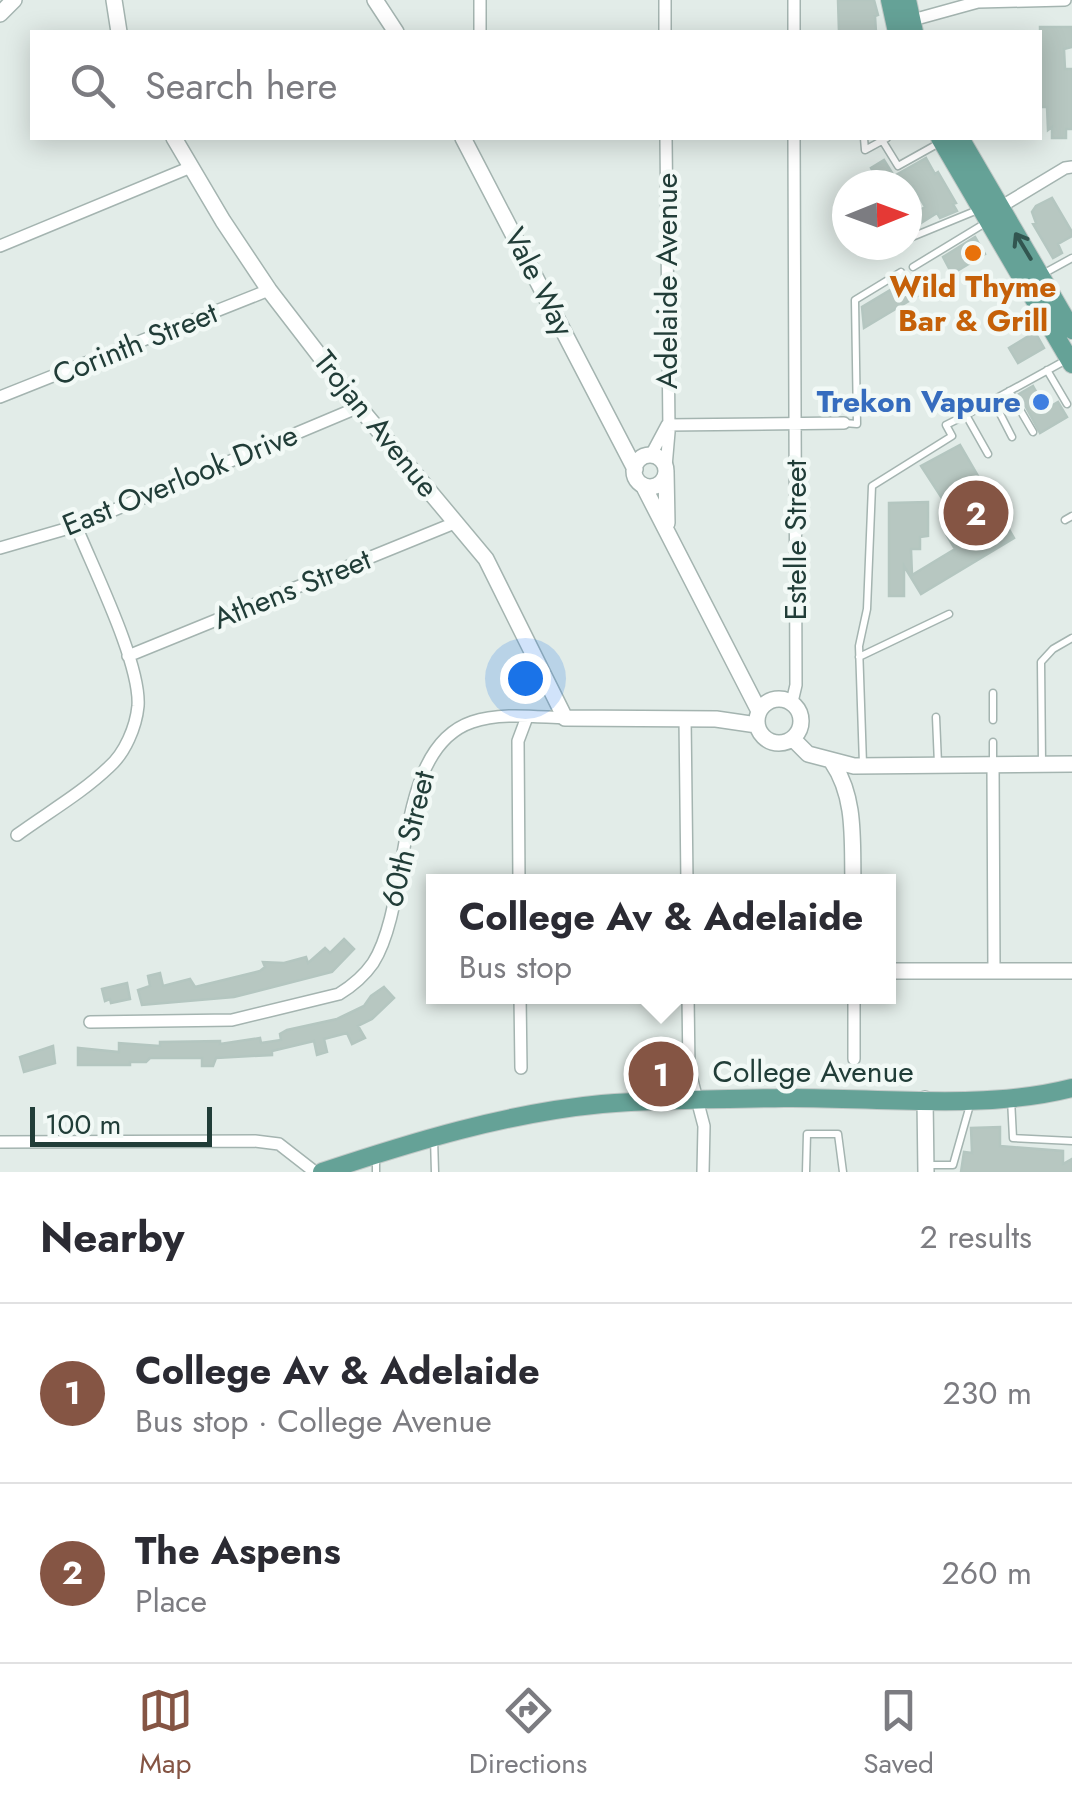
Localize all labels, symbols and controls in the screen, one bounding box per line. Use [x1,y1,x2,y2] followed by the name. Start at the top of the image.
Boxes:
[30,30,1042,140] search box
[65,58,120,113] icon: search
[145,58,337,113] text: Search here
[832,170,922,260] north arrow
[645,173,688,389] street label: Adelaide Avenue
[494,220,585,344] street label: Vale Way
[1012,232,1032,261] one-way arrow
[962,242,984,264] marker: Wild Thyme Bar & Grill
[889,265,1057,342] place label: Wild Thyme Bar & Grill
[46,291,224,396] street label: Corinth Street
[304,341,449,506] street label: Trojan Avenue
[817,380,1021,423] place label: Trekon Vapure
[1030,391,1052,413] marker: Trekon Vapure
[56,413,304,546] street label: East Overlook Drive
[774,459,817,621] street label: Estelle Street
[944,476,1008,550] pin: 2
[207,537,378,640] street label: Athens Street
[500,653,551,704] your location
[370,766,445,911] street label: 60th Street
[426,874,896,1004] popup
[459,889,863,944] text: College Av & Adelaide
[459,944,572,990] text: Bus stop
[628,1036,694,1112] pin: 1
[712,1050,914,1093] street label: College Avenue
[30,1102,212,1146] scale bar
[45,1104,121,1145] text: 100 m
[40,1207,184,1268] text: Nearby
[920,1214,1032,1260] text: 2 results
[135,1343,540,1398] text: College Av & Adelaide
[64,1370,81,1416] text: 1
[943,1370,1032,1416] text: 230 m
[135,1398,492,1444] text: Bus stop · College Avenue
[135,1523,341,1578] text: The Aspens
[62,1550,83,1596] text: 2
[942,1550,1032,1596] text: 260 m
[135,1578,207,1624] text: Place
[138,1683,193,1784] tab: Map
[469,1683,587,1784] tab: Directions
[863,1683,934,1784] tab: Saved

